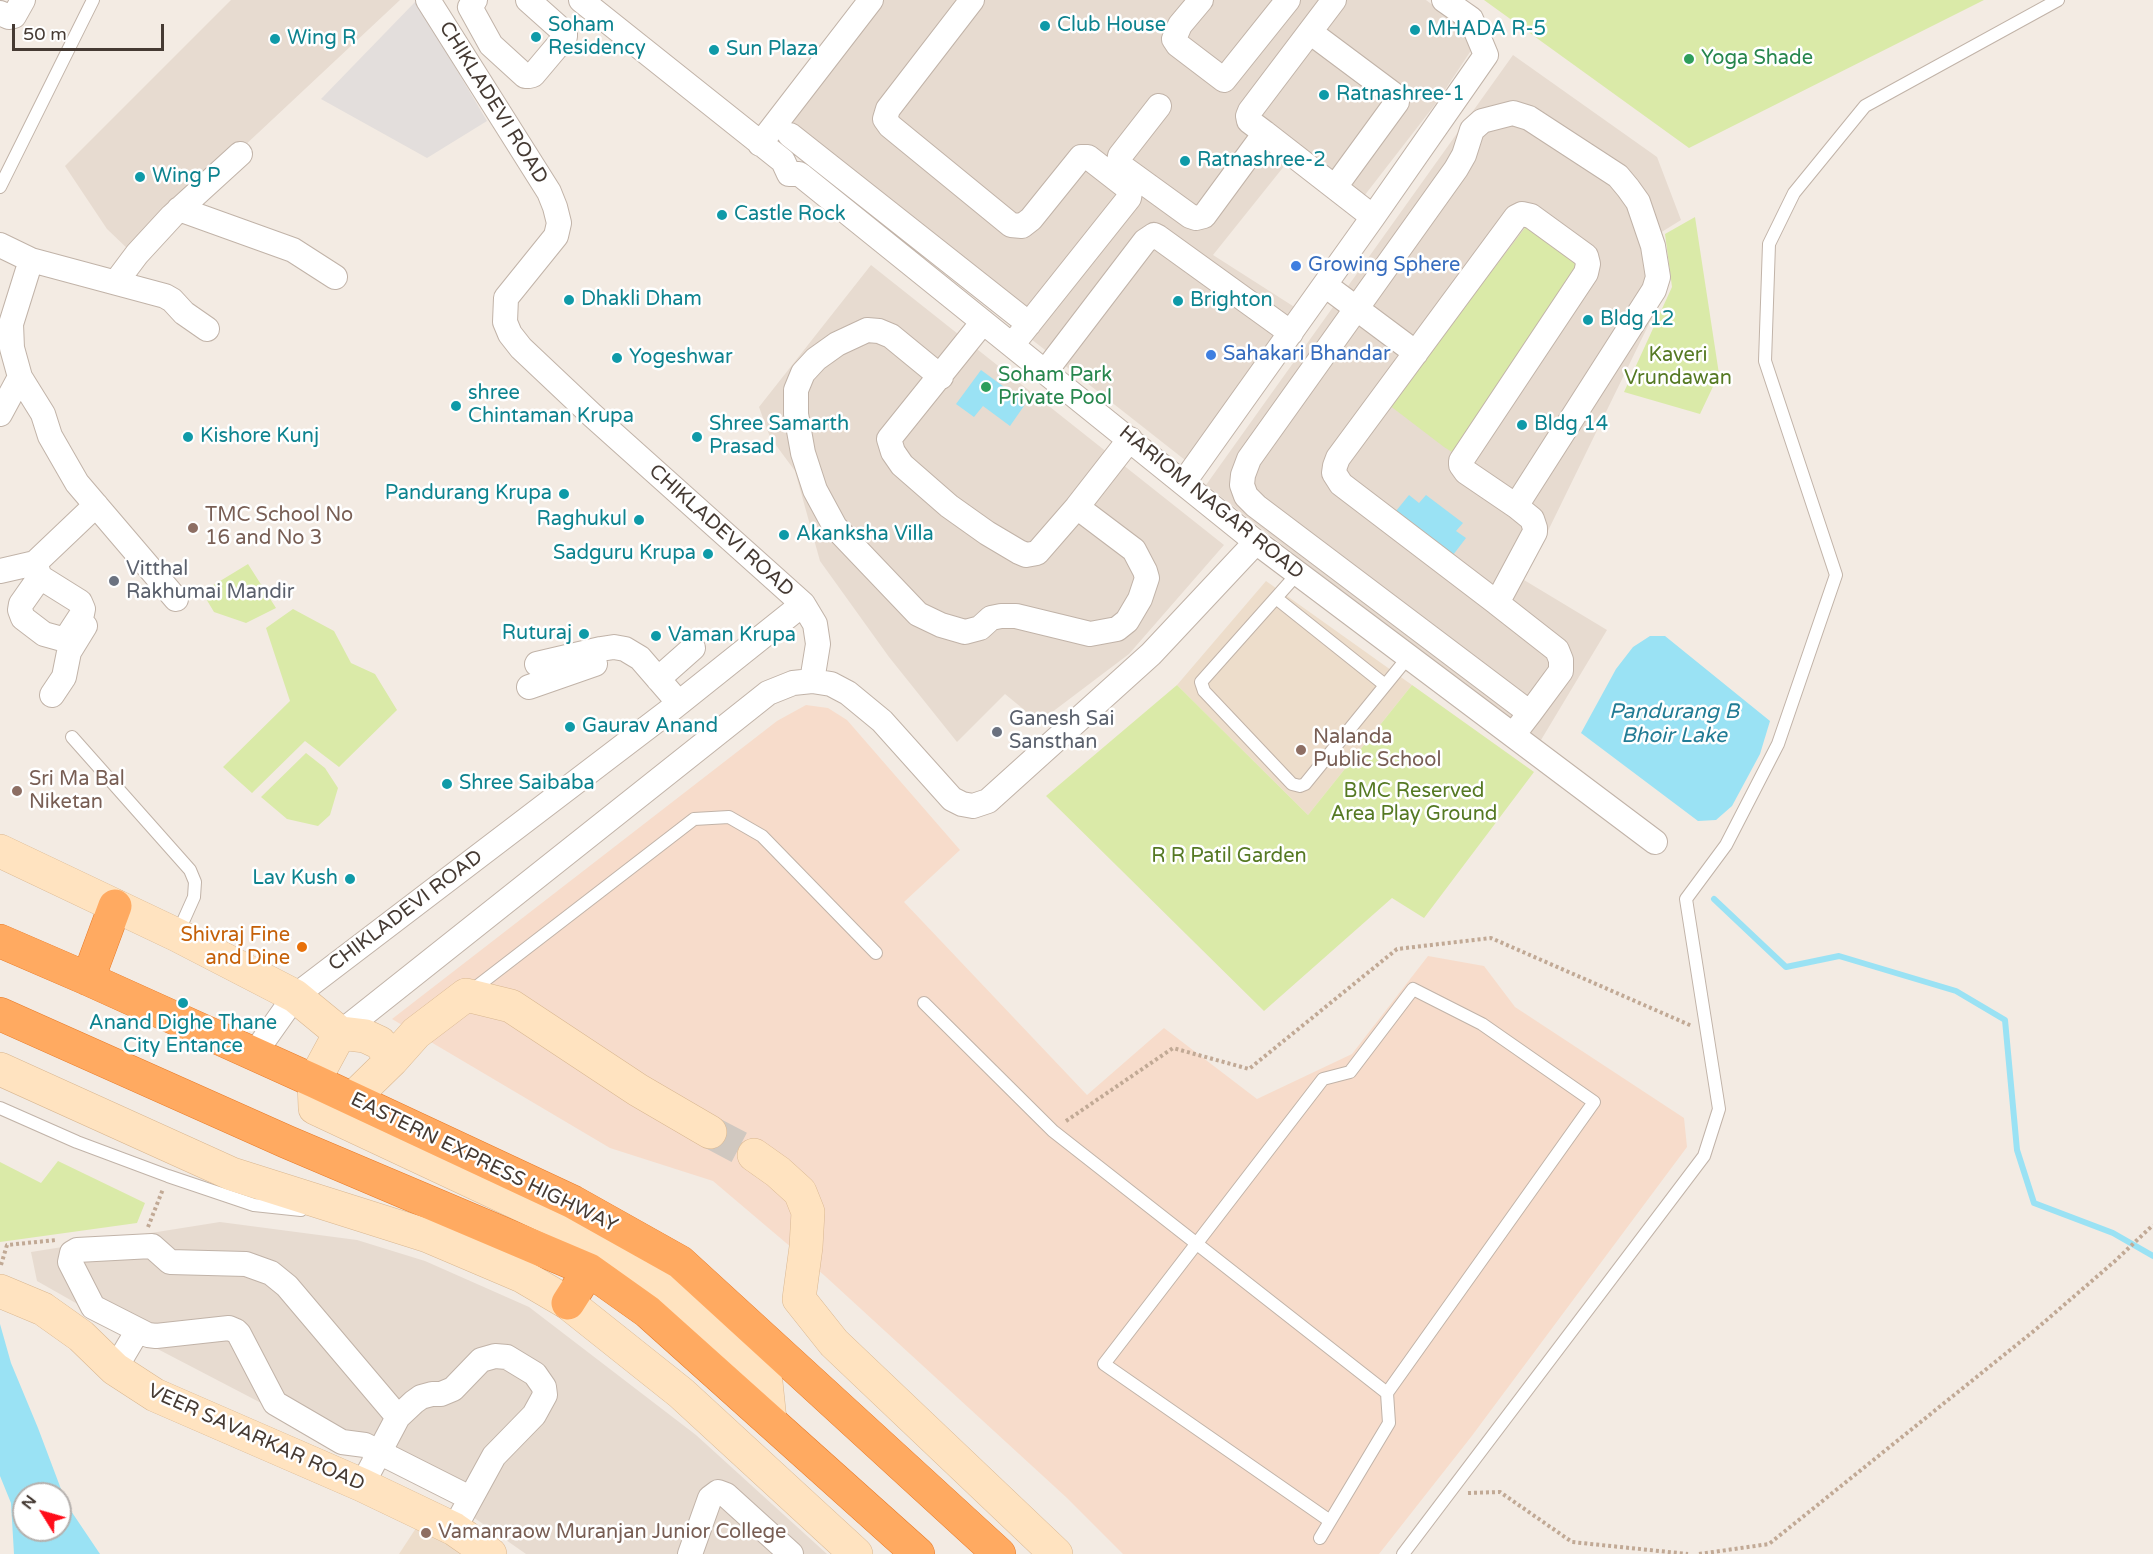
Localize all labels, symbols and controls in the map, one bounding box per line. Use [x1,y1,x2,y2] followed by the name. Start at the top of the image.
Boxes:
[15,12,166,50] scale bar
[548,14,646,61] place label: Soham Residency
[1057,14,1166,38] place label: Club House
[433,17,553,189] street label: CHIKLADEVI ROAD
[1427,18,1546,42] place label: MHADA R-5
[1038,19,1052,33] marker: Club House
[23,23,67,45] text: 50 m
[1408,23,1422,37] marker: MHADA R-5
[287,27,356,51] place label: Wing R
[529,30,543,44] marker: Soham Residency
[268,32,282,46] marker: Wing R
[726,38,818,62] place label: Sun Plaza
[707,43,721,57] marker: Sun Plaza
[1701,47,1813,71] place label: Yoga Shade
[1682,52,1696,66] marker: Yoga Shade
[1336,83,1465,107] place label: Ratnashree-1
[1317,88,1331,102] marker: Ratnashree-1
[1197,149,1326,173] place label: Ratnashree-2
[1178,154,1192,168] marker: Ratnashree-2
[152,165,220,189] place label: Wing P
[133,170,147,184] marker: Wing P
[734,203,846,227] place label: Castle Rock
[715,208,729,222] marker: Castle Rock
[1308,254,1460,278] place label: Growing Sphere
[1289,259,1303,273] marker: Growing Sphere
[581,288,702,312] place label: Dhakli Dham
[1190,289,1273,313] place label: Brighton
[562,293,576,307] marker: Dhakli Dham
[1171,294,1185,308] marker: Brighton
[1600,308,1674,332] place label: Bldg 12
[1581,313,1595,327] marker: Bldg 12
[1223,343,1391,367] place label: Sahakari Bhandar
[1624,344,1732,391] park label: Kaveri Vrundawan
[629,346,733,370] place label: Yogeshwar
[1204,348,1218,362] marker: Sahakari Bhandar
[610,351,624,365] marker: Yogeshwar
[998,364,1112,411] place label: Soham Park Private Pool
[979,380,993,394] marker: Soham Park Private Pool
[468,382,634,429] place label: shree Chintaman Krupa
[449,399,463,413] marker: shree Chintaman Krupa
[709,413,849,460] place label: Shree Samarth Prasad
[1534,413,1608,437] place label: Bldg 14
[1515,418,1529,432] marker: Bldg 14
[1114,421,1308,585] street label: HARIOM NAGAR ROAD
[200,425,319,449] place label: Kishore Kunj
[181,430,195,444] marker: Kishore Kunj
[690,430,704,444] marker: Shree Samarth Prasad
[644,460,798,602] street label: CHIKLADEVI ROAD
[385,482,552,506] place label: Pandurang Krupa
[557,487,571,501] marker: Pandurang Krupa
[205,504,353,551] place label: TMC School No 16 and No 3
[537,508,627,532] place label: Raghukul
[632,513,646,527] marker: Raghukul
[186,521,200,535] marker: TMC School No 16 and No 3
[796,523,934,547] place label: Akanksha Villa
[777,528,791,542] marker: Akanksha Villa
[553,542,696,566] place label: Sadguru Krupa
[701,547,715,561] marker: Sadguru Krupa
[126,558,294,605] place label: Vitthal Rakhumai Mandir
[107,574,121,588] marker: Vitthal Rakhumai Mandir
[502,622,572,646] place label: Ruturaj
[668,624,796,648] place label: Vaman Krupa
[577,627,591,641] marker: Ruturaj
[649,629,663,643] marker: Vaman Krupa
[1609,699,1739,749] water label: Pandurang B Bhoir Lake
[1009,708,1114,755] place label: Ganesh Sai Sansthan
[582,715,718,739] place label: Gaurav Anand
[563,720,577,734] marker: Gaurav Anand
[990,725,1004,739] marker: Ganesh Sai Sansthan
[1313,726,1441,773] place label: Nalanda Public School
[1294,743,1308,757] marker: Nalanda Public School
[29,768,125,815] place label: Sri Ma Bal Niketan
[459,772,595,796] place label: Shree Saibaba
[440,777,454,791] marker: Shree Saibaba
[1331,780,1497,827] park label: BMC Reserved Area Play Ground
[10,784,24,798] marker: Sri Ma Bal Niketan
[324,845,488,977] street label: CHIKLADEVI ROAD
[1151,845,1307,869] park label: R R Patil Garden
[252,867,338,891] place label: Lav Kush
[343,872,357,886] marker: Lav Kush
[180,924,290,971] place label: Shivraj Fine and Dine
[295,940,309,954] marker: Shivraj Fine and Dine
[176,996,190,1010] marker: Anand Dighe Thane City Entance
[89,1012,277,1059] place label: Anand Dighe Thane City Entance
[347,1088,621,1238] street label: EASTERN EXPRESS HIGHWAY
[144,1379,368,1497] street label: VEER SAVARKAR ROAD
[12,1482,72,1542] north arrow
[17,1491,41,1514] text: N
[438,1521,786,1545] place label: Vamanraow Muranjan Junior College
[419,1526,433,1540] marker: Vamanraow Muranjan Junior College

